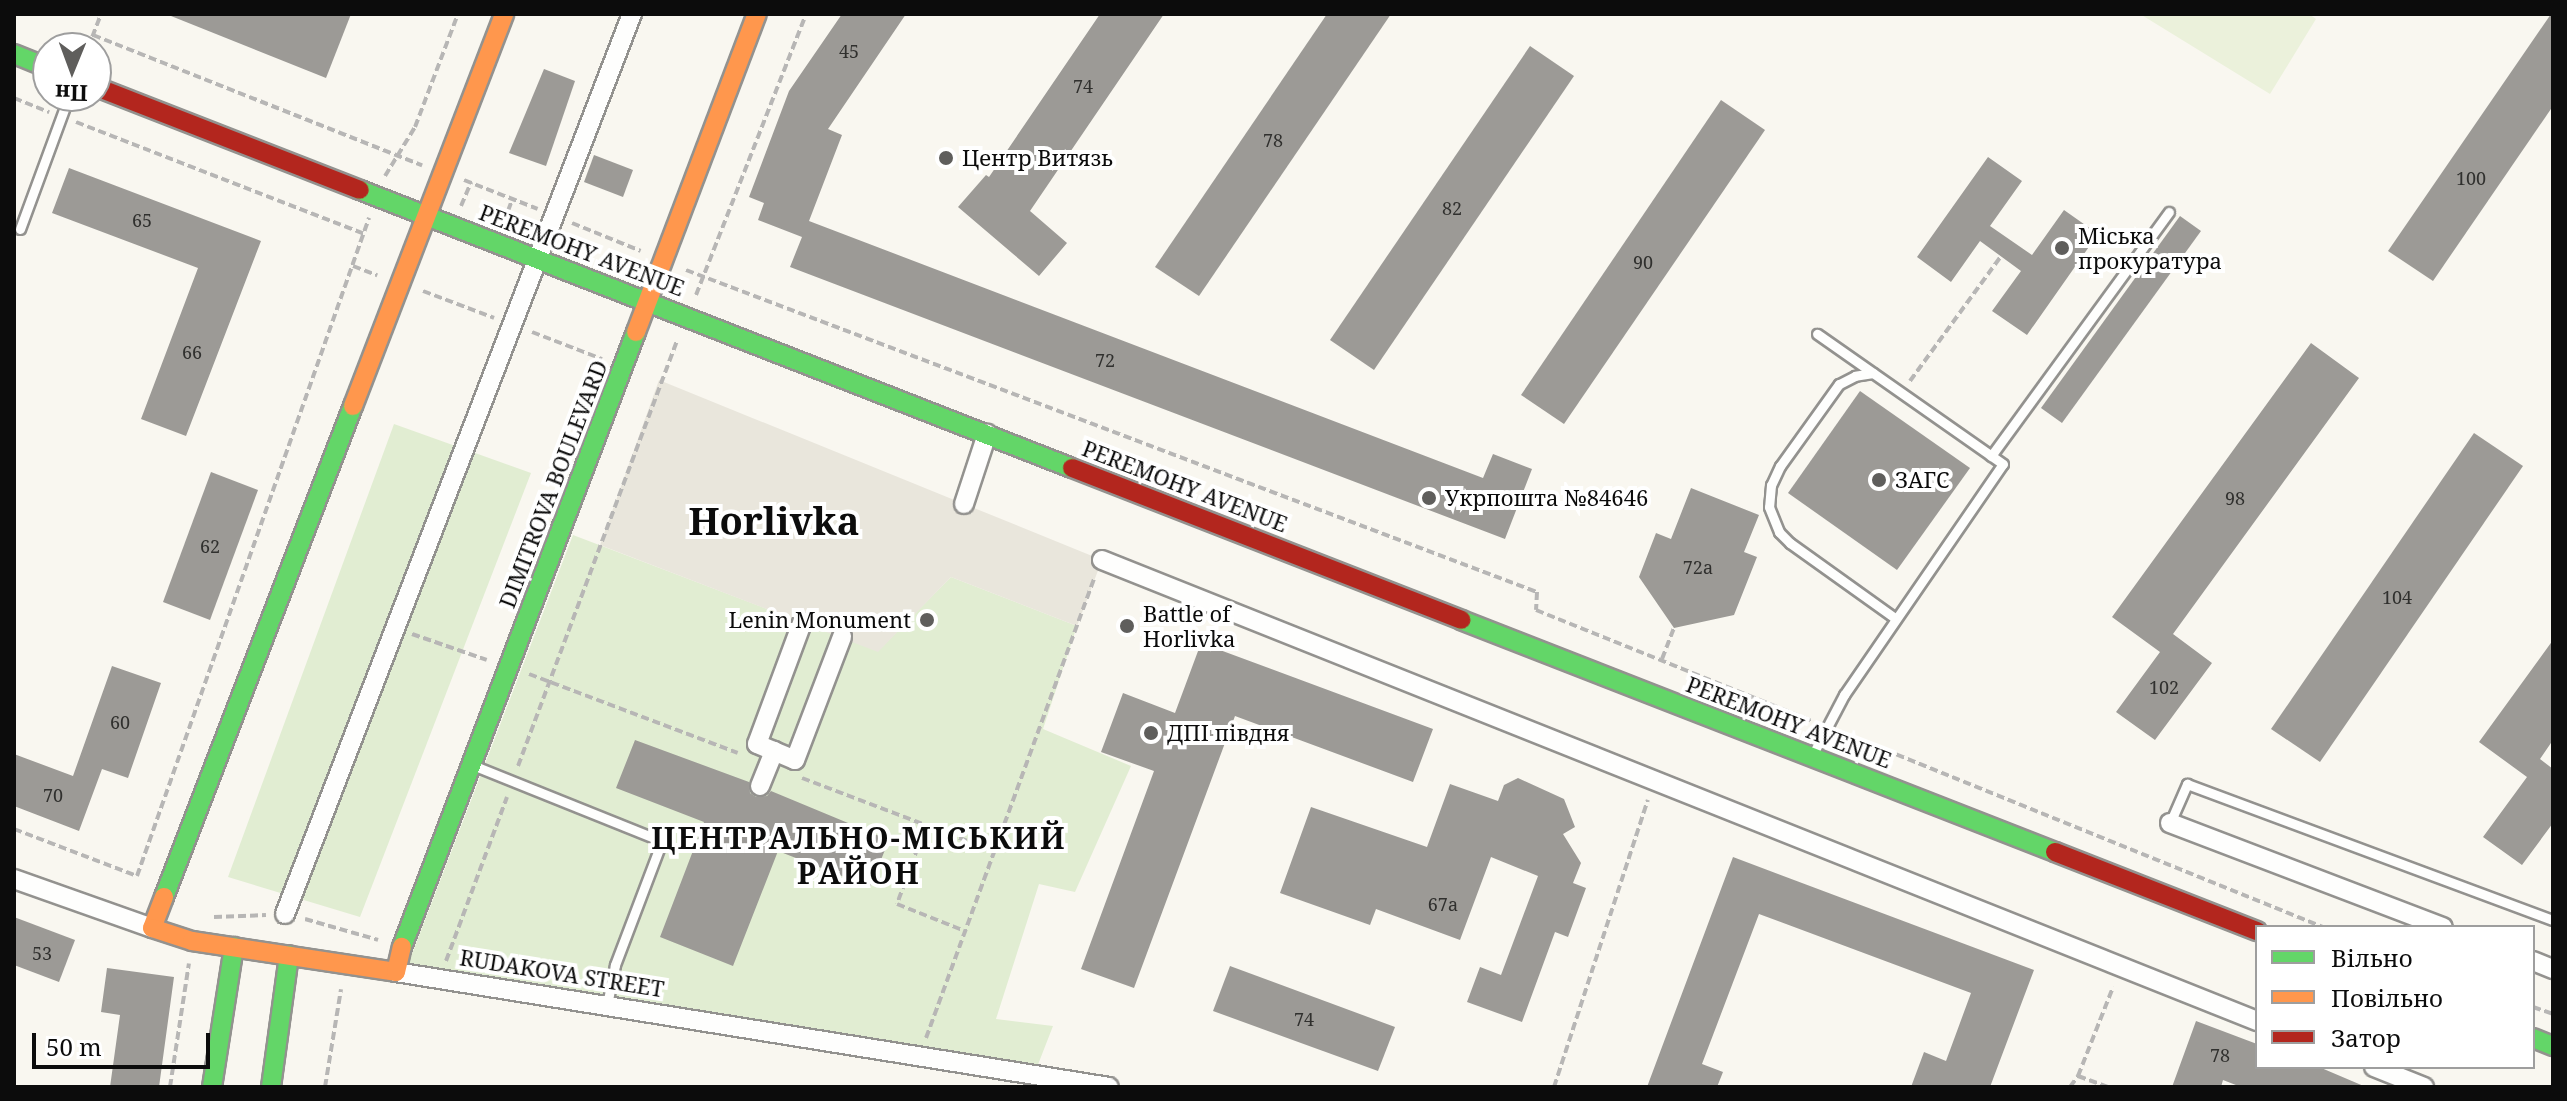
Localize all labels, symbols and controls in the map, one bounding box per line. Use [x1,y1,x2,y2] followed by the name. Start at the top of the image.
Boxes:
[32,32,112,112] north arrow
[839,40,859,62] house number: 45
[1073,75,1093,97] house number: 74
[55,79,88,109] text: Пн
[1263,129,1283,151] house number: 78
[962,145,1113,171] place label: Центр Витязь
[937,149,955,167] marker: Центр Витязь
[2456,167,2486,189] house number: 100
[1442,197,1462,219] house number: 82
[476,199,688,301] street label: PEREMOHY AVENUE
[132,209,152,231] house number: 65
[2078,222,2222,274] place label: Міська прокуратура
[2053,239,2071,257] marker: Міська прокуратура
[1633,251,1653,273] house number: 90
[182,341,202,363] house number: 66
[1095,349,1115,371] house number: 72
[494,357,612,611] street label: DIMITROVA BOULEVARD
[1079,435,1291,537] street label: PEREMOHY AVENUE
[1895,467,1949,493] place label: ЗАГС
[1870,471,1888,489] marker: ЗАГС
[1445,485,1648,511] place label: Укрпошта №84646
[2225,487,2245,509] house number: 98
[1420,489,1438,507] marker: Укрпошта №84646
[688,498,860,544] district label: Horlivka
[200,535,220,557] house number: 62
[1683,556,1713,578] house number: 72а
[2382,586,2412,608] house number: 104
[1143,600,1235,652] place label: Battle of Horlivka
[728,607,911,633] place label: Lenin Monument
[918,611,936,629] marker: Lenin Monument
[1118,617,1136,635] marker: Battle of Horlivka
[1683,671,1895,773] street label: PEREMOHY AVENUE
[2149,676,2179,698] house number: 102
[110,711,130,733] house number: 60
[1167,720,1290,746] place label: ДПІ півдня
[1142,724,1160,742] marker: ДПІ півдня
[43,784,63,806] house number: 70
[651,820,1067,890] district label: ЦЕНТРАЛЬНО-МІСЬКИЙ РАЙОН
[1428,893,1458,915] house number: 67а
[2255,925,2535,1069] legend
[2331,941,2413,974] text: Вільно
[32,942,52,964] house number: 53
[458,944,666,1002] street label: RUDAKOVA STREET
[2331,981,2443,1014] text: Повільно
[1294,1008,1314,1030] house number: 74
[36,1017,214,1067] scale bar
[2331,1021,2401,1054] text: Затор
[46,1030,102,1063] text: 50 m
[2210,1044,2230,1066] house number: 78

